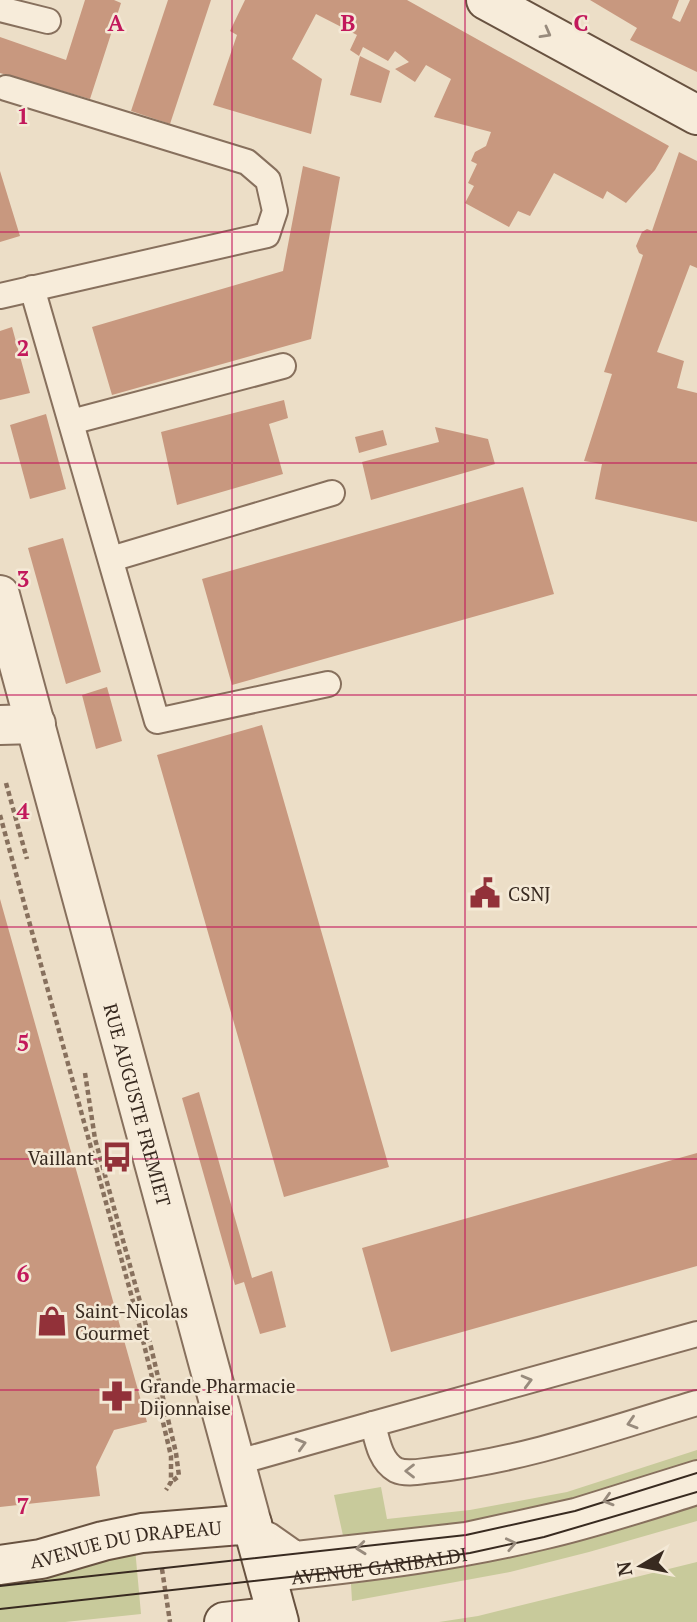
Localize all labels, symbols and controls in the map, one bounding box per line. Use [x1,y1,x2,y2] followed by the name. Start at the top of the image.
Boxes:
[108,7,125,38] text: A
[341,7,356,38] text: B
[574,7,589,38] text: C
[539,25,551,38] one-way arrow
[17,100,30,131] text: 1
[17,332,30,363] text: 2
[17,563,30,594] text: 3
[17,795,30,826] text: 4
[468,876,502,910] public building icon: CSNJ
[508,881,551,906] place label: CSNJ
[99,1000,178,1209] street label: RUE AUGUSTE FREMIET
[17,1027,30,1058] text: 5
[100,1140,134,1174] bus stop icon: Vaillant
[28,1145,94,1170] place label: Vaillant
[17,1258,30,1289] text: 6
[75,1298,188,1345] place label: Saint-Nicolas Gourmet
[35,1304,69,1338] shop icon: Saint-Nicolas Gourmet
[140,1373,295,1420] place label: Grande Pharmacie Dijonnaise
[520,1375,532,1389] one-way arrow
[100,1379,134,1413] pharmacy icon: Grande Pharmacie Dijonnaise
[626,1414,638,1429] one-way arrow
[295,1438,307,1452] one-way arrow
[404,1463,415,1479] one-way arrow
[17,1490,30,1521] text: 7
[603,1492,615,1507] one-way arrow
[28,1514,223,1573] street label: AVENUE DU DRAPEAU
[606,1531,676,1601] north arrow
[505,1538,517,1552] one-way arrow
[290,1540,469,1589] street label: AVENUE GARIBALDI
[356,1540,367,1555] one-way arrow
[610,1559,637,1578] text: N

